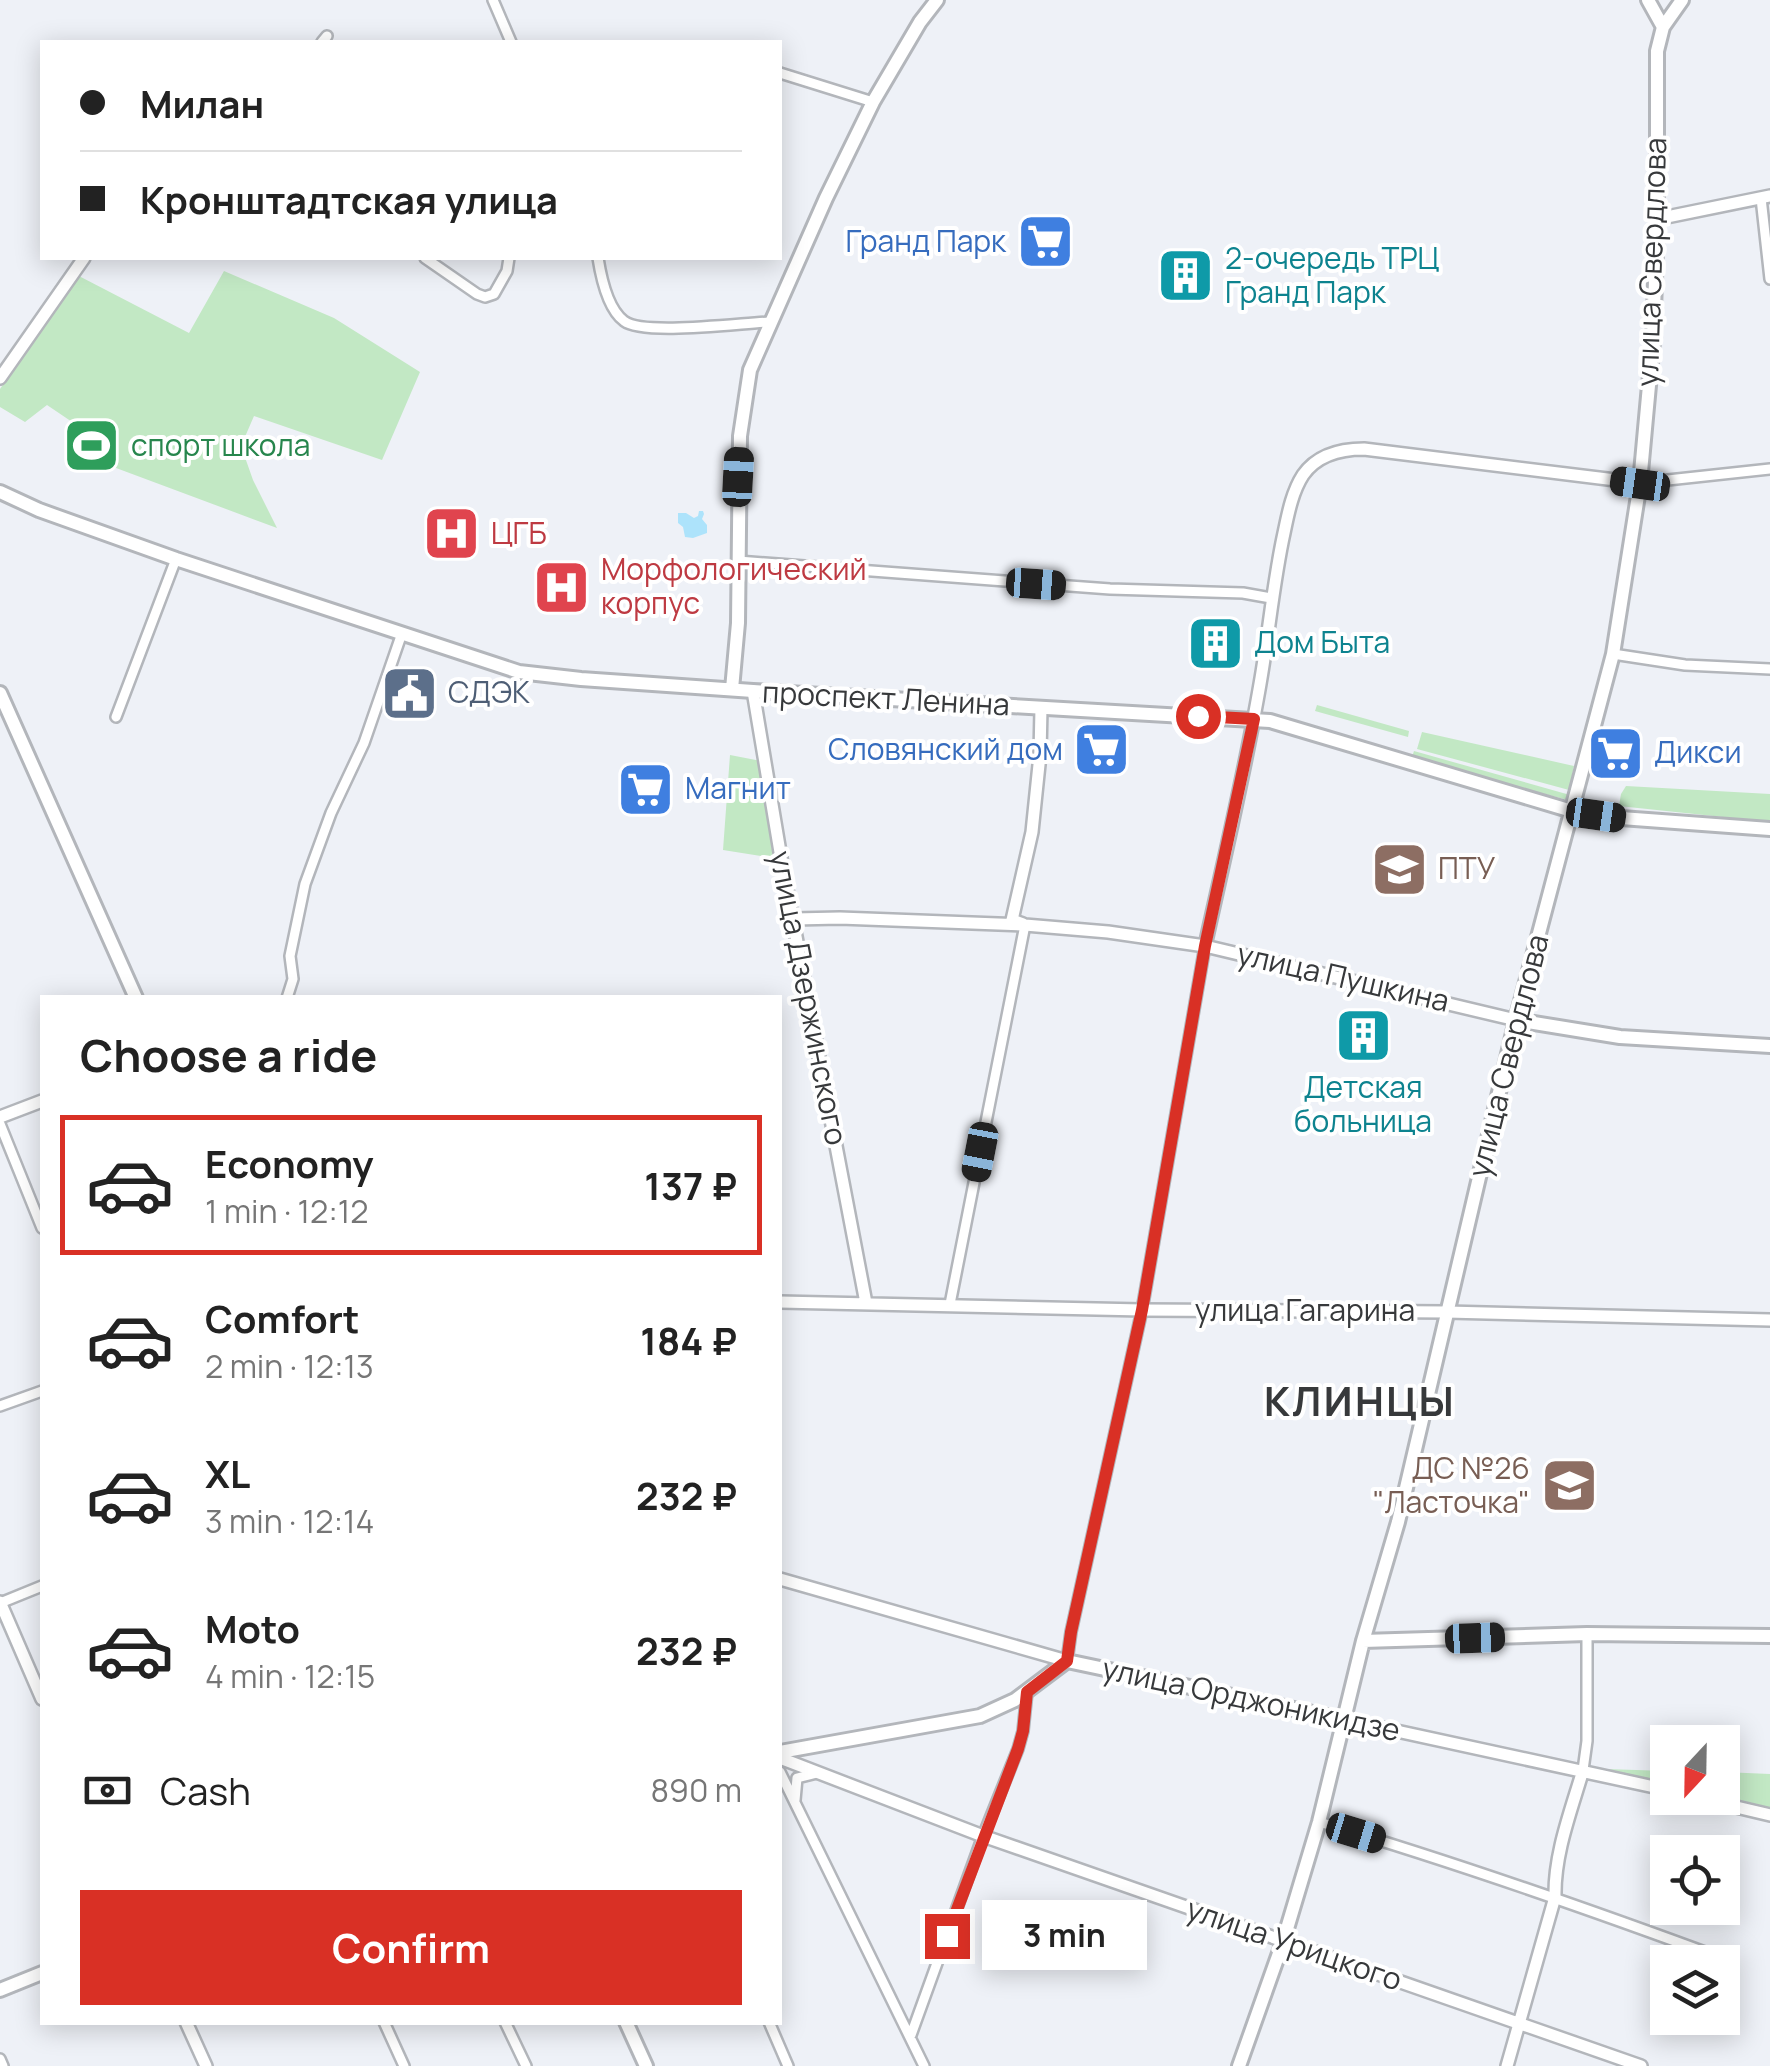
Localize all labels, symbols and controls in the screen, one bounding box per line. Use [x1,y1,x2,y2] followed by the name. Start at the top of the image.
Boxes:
[140,77,264,129] text: Милан
[1626,137,1675,387] street label: улица Свердлова
[140,173,558,225] text: Кронштадтская улица
[1015,212,1075,272] supermarket icon: Гранд Парк
[845,220,1007,261] place label: Гранд Парк
[1225,237,1440,312] place label: 2-очередь ТРЦ Гранд Парк
[1156,246,1216,306] building icon: 2-очередь ТРЦ Гранд Парк
[62,416,122,476] sports icon: спорт школа
[131,424,310,465] place label: спорт школа
[721,446,755,508] car
[1608,465,1672,503] car
[422,504,482,564] hospital icon: ЦГБ
[491,512,547,553] place label: ЦГБ
[601,548,867,623] place label: Морфологический корпус
[532,557,592,617] hospital icon: Морфологический корпус
[1005,567,1067,601] car
[1185,613,1245,673] building icon: Дом Быта
[1254,621,1390,662] place label: Дом Быта
[379,663,439,723] public building icon: СДЭК
[448,671,530,712] place label: СДЭК
[761,671,1011,724] street label: проспект Ленина
[1176,694,1221,739] route start
[1072,720,1132,780] supermarket icon: Словянский дом
[1585,723,1645,783] supermarket icon: Дикси
[828,728,1063,769] place label: Словянский дом
[1654,731,1741,772] place label: Дикси
[616,759,676,819] supermarket icon: Магнит
[685,767,791,808] place label: Магнит
[1564,796,1628,834] car
[1369,839,1429,899] school or university icon: ПТУ
[761,847,858,1148] street label: улица Дзержинского
[1438,847,1496,888] place label: ПТУ
[1458,930,1558,1182] street label: улица Свердлова
[1233,932,1453,1021] street label: улица Пушкина
[1333,1005,1393,1065] building icon: Детская больница
[80,1024,377,1086] text: Choose a ride
[1294,1066,1432,1141] place label: Детская больница
[960,1120,1000,1184] car
[205,1137,374,1189] text: Economy
[85,1140,175,1230] icon: car
[644,1159,737,1211] text: 137 ₽
[205,1189,369,1233] text: 1 min · 12:12
[1195,1289,1415,1330] street label: улица Гагарина
[205,1292,359,1344] text: Comfort
[85,1295,175,1385] icon: car
[640,1314,737,1366] text: 184 ₽
[205,1344,374,1388] text: 2 min · 12:13
[1264,1373,1456,1428] district label: КЛИНЦЫ
[205,1447,250,1499] text: XL
[1373,1447,1530,1522] place label: ДС №26 "Ласточка"
[85,1450,175,1540] icon: car
[1539,1456,1599,1516] school or university icon: ДС №26 "Ласточка"
[636,1469,737,1521] text: 232 ₽
[205,1499,374,1543] text: 3 min · 12:14
[205,1602,300,1654] text: Moto
[85,1605,175,1695] icon: car
[1444,1622,1506,1654] car
[636,1624,737,1676] text: 232 ₽
[1099,1647,1404,1750] street label: улица Орджоникидзе
[205,1654,375,1698] text: 4 min · 12:15
[1650,1725,1740,1815] north arrow
[1650,1725,1740,2035] map controls
[80,1763,135,1818] icon: cash
[160,1764,251,1816] text: Cash
[651,1768,742,1812] text: 890 m
[1323,1810,1389,1856] car
[1650,1835,1740,1925] button: locate
[1181,1888,1408,2000] street label: улица Урицкого
[80,1890,742,2005] button: Confirm
[982,1901,1147,1971] callout: 3 min
[1023,1913,1106,1957] text: 3 min
[925,1914,970,1959] route end
[1650,1945,1740,2035] button: layers

